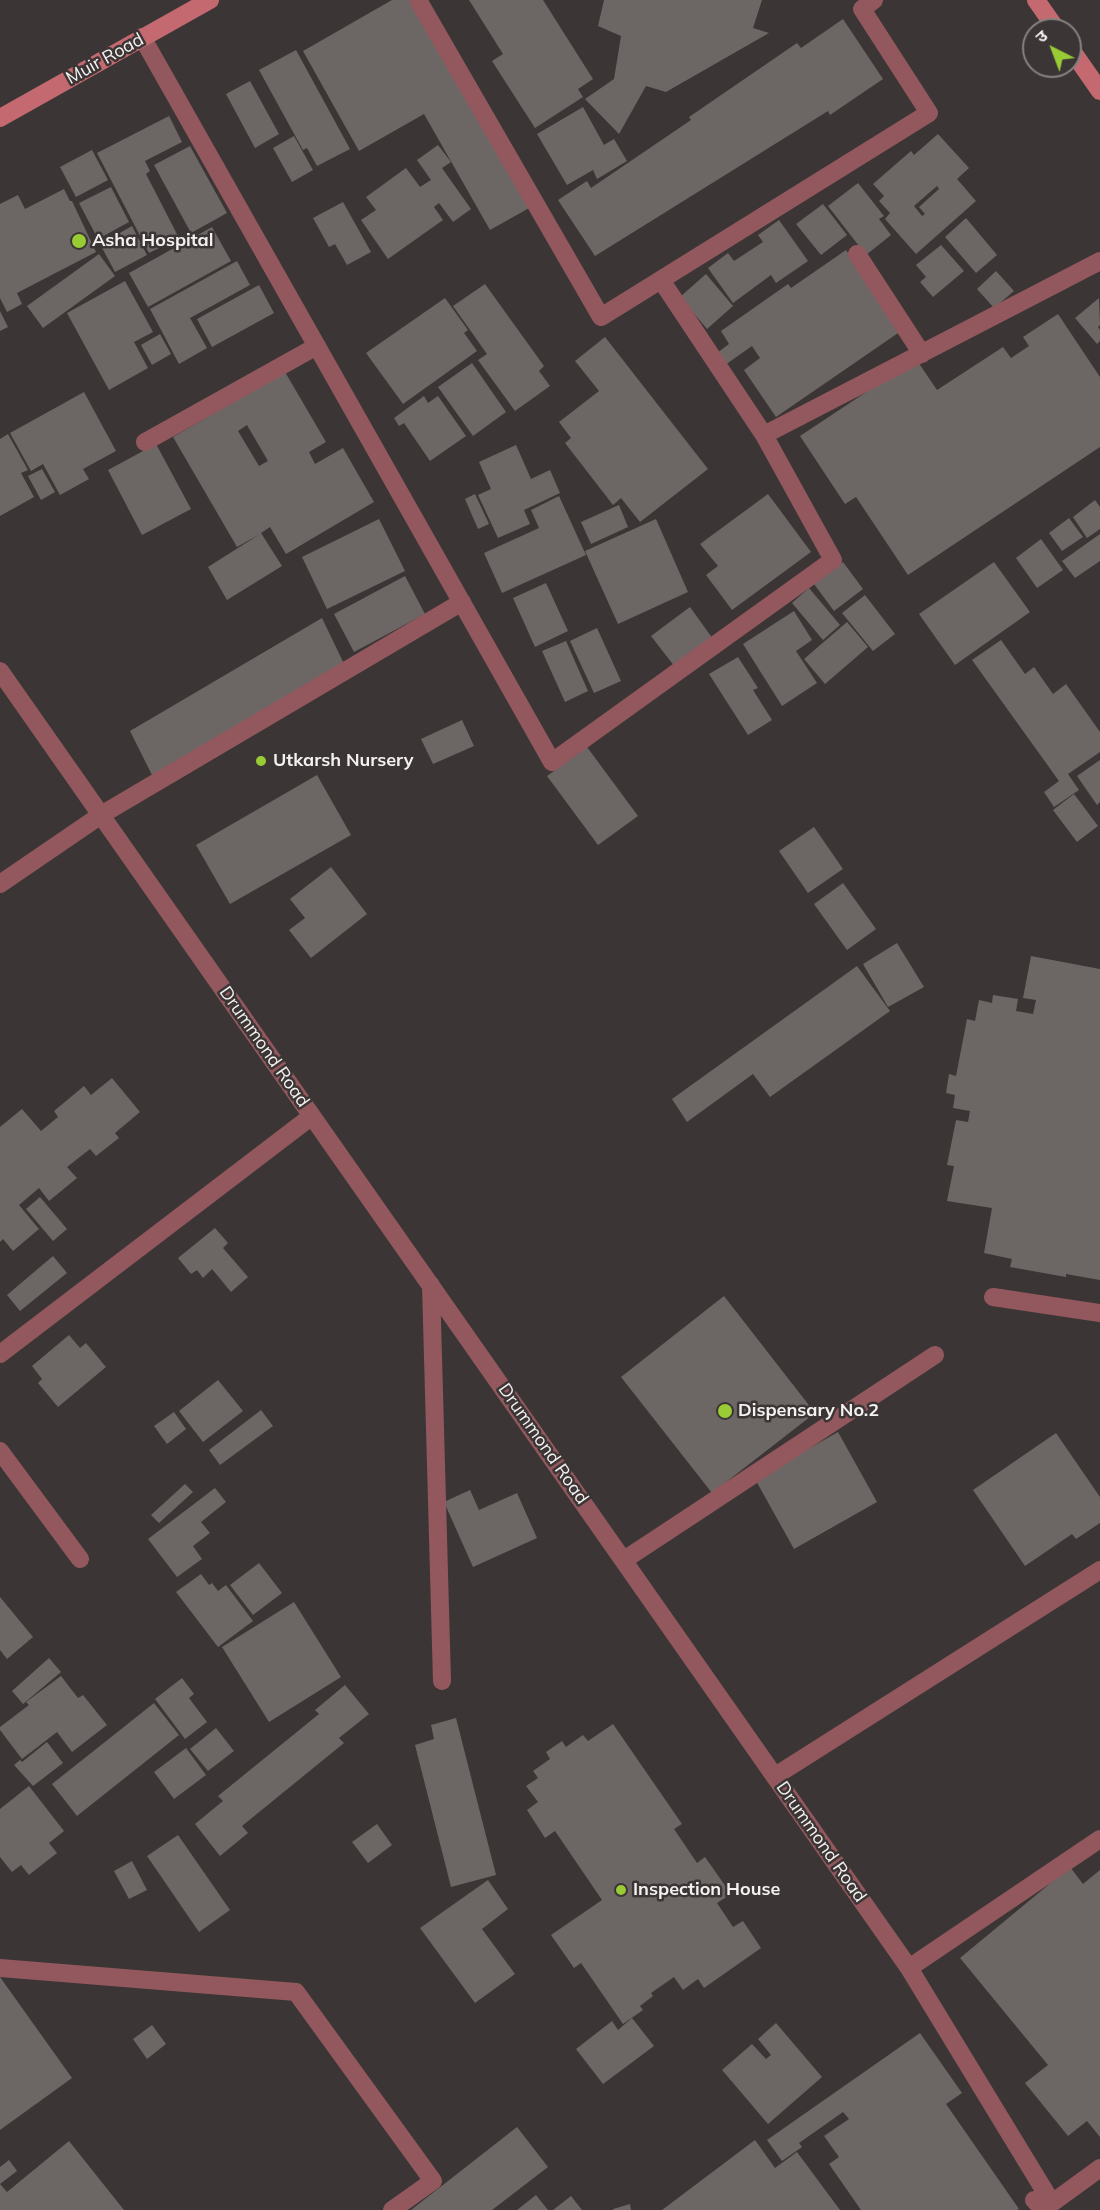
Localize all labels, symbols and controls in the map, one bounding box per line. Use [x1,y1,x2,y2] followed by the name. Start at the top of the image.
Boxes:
[1022,18,1082,78] north arrow
[1031,26,1051,47] text: उ
[62,29,148,89] street label: Muir Road
[92,230,213,252] place label: Asha Hospital
[70,232,88,250] marker: Asha Hospital
[273,750,414,772] place label: Utkarsh Nursery
[254,754,268,768] marker: Utkarsh Nursery
[214,982,314,1112] street label: Drummond Road
[493,1379,593,1509] street label: Drummond Road
[738,1400,879,1422] place label: Dispensary No.2
[716,1402,734,1420] marker: Dispensary No.2
[771,1777,871,1907] street label: Drummond Road
[633,1879,780,1901] place label: Inspection House
[614,1883,628,1897] marker: Inspection House

